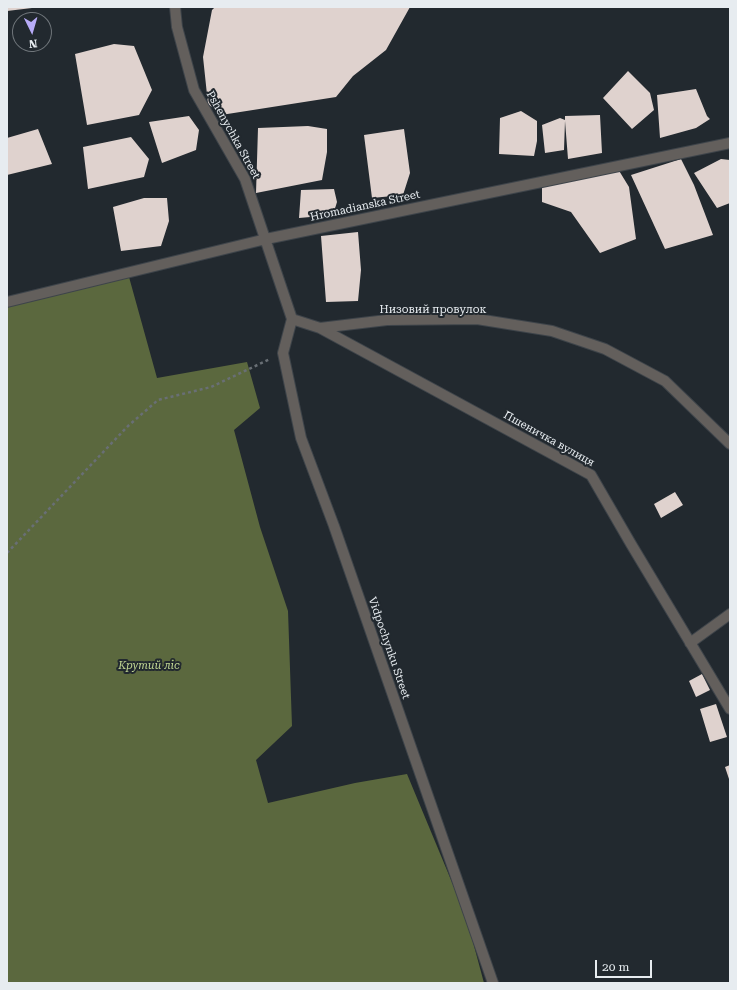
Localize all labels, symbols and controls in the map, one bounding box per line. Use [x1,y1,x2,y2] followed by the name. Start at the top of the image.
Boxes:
[12,12,52,52] north arrow
[28,37,38,50] text: N
[203,89,263,181] street label: Pshenychka Street
[309,188,421,224] street label: Hromadianska Street
[380,303,486,317] street label: Низовий провулок
[501,409,597,469] street label: Пшеничка вулиця
[365,595,413,701] street label: Vidpochynku Street
[118,659,180,673] park label: Крутий ліс
[597,952,654,978] scale bar
[602,960,629,974] text: 20 m

